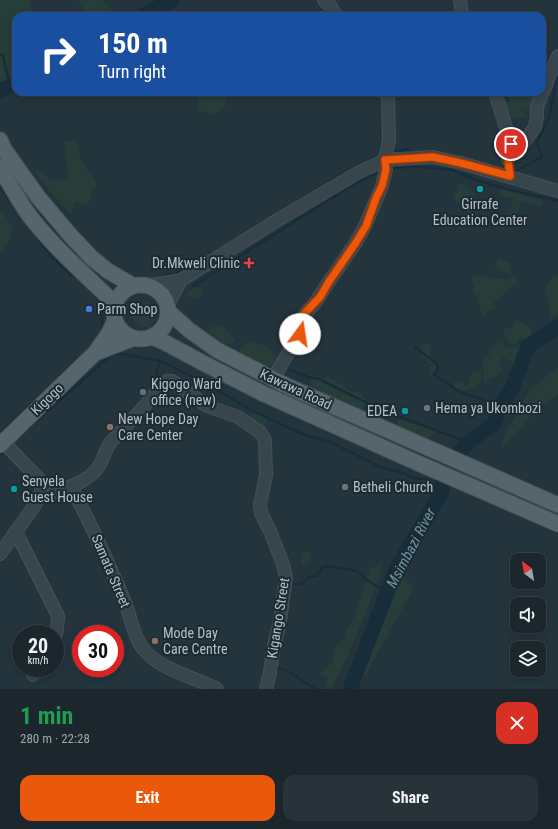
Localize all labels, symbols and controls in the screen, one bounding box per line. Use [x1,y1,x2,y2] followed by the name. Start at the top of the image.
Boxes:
[98,27,168,60] text: 150 m
[32,28,84,80] icon: right
[98,61,166,82] text: Turn right
[494,127,528,161] pin
[500,133,522,155] icon: arrive
[475,184,485,194] marker: Girrafe Education Center
[433,196,527,228] place label: Girrafe Education Center
[152,255,240,271] place label: Dr.Mkweli Clinic
[243,257,255,269] marker: Dr.Mkweli Clinic
[97,301,157,317] place label: Parm Shop
[84,304,94,314] marker: Parm Shop
[279,313,321,355] position arrow
[258,365,334,413] street label: Kawawa Road
[151,376,221,409] place label: Kigogo Ward office (new)
[28,380,66,418] street label: Kigogo
[138,387,148,397] marker: Kigogo Ward office (new)
[435,400,541,416] place label: Hema ya Ukombozi
[367,403,397,419] place label: EDEA
[422,403,432,413] marker: Hema ya Ukombozi
[400,406,410,416] marker: EDEA
[118,411,199,443] place label: New Hope Day Care Center
[105,422,115,432] marker: New Hope Day Care Center
[22,473,93,505] place label: Senyela Guest House
[353,479,433,495] place label: Betheli Church
[340,482,350,492] marker: Betheli Church
[9,484,19,494] marker: Senyela Guest House
[382,505,440,591] water label: Msimbazi River
[88,532,134,610] street label: Samata Street
[510,553,546,589] north arrow
[510,553,546,677] map controls
[264,577,292,659] street label: Kigango Street
[510,597,546,633] button: sound
[72,625,124,677] speed limit sign: 30
[163,625,228,657] place label: Mode Day Care Centre
[28,634,48,658] text: 20
[150,636,160,646] marker: Mode Day Care Centre
[510,641,546,677] button: layers
[28,655,48,666] text: km/h
[20,702,73,730] text: 1 min
[496,702,538,744] button: close
[20,731,90,746] text: 280 m · 22:28
[20,775,275,821] button: Exit
[283,775,538,821] button: Share

